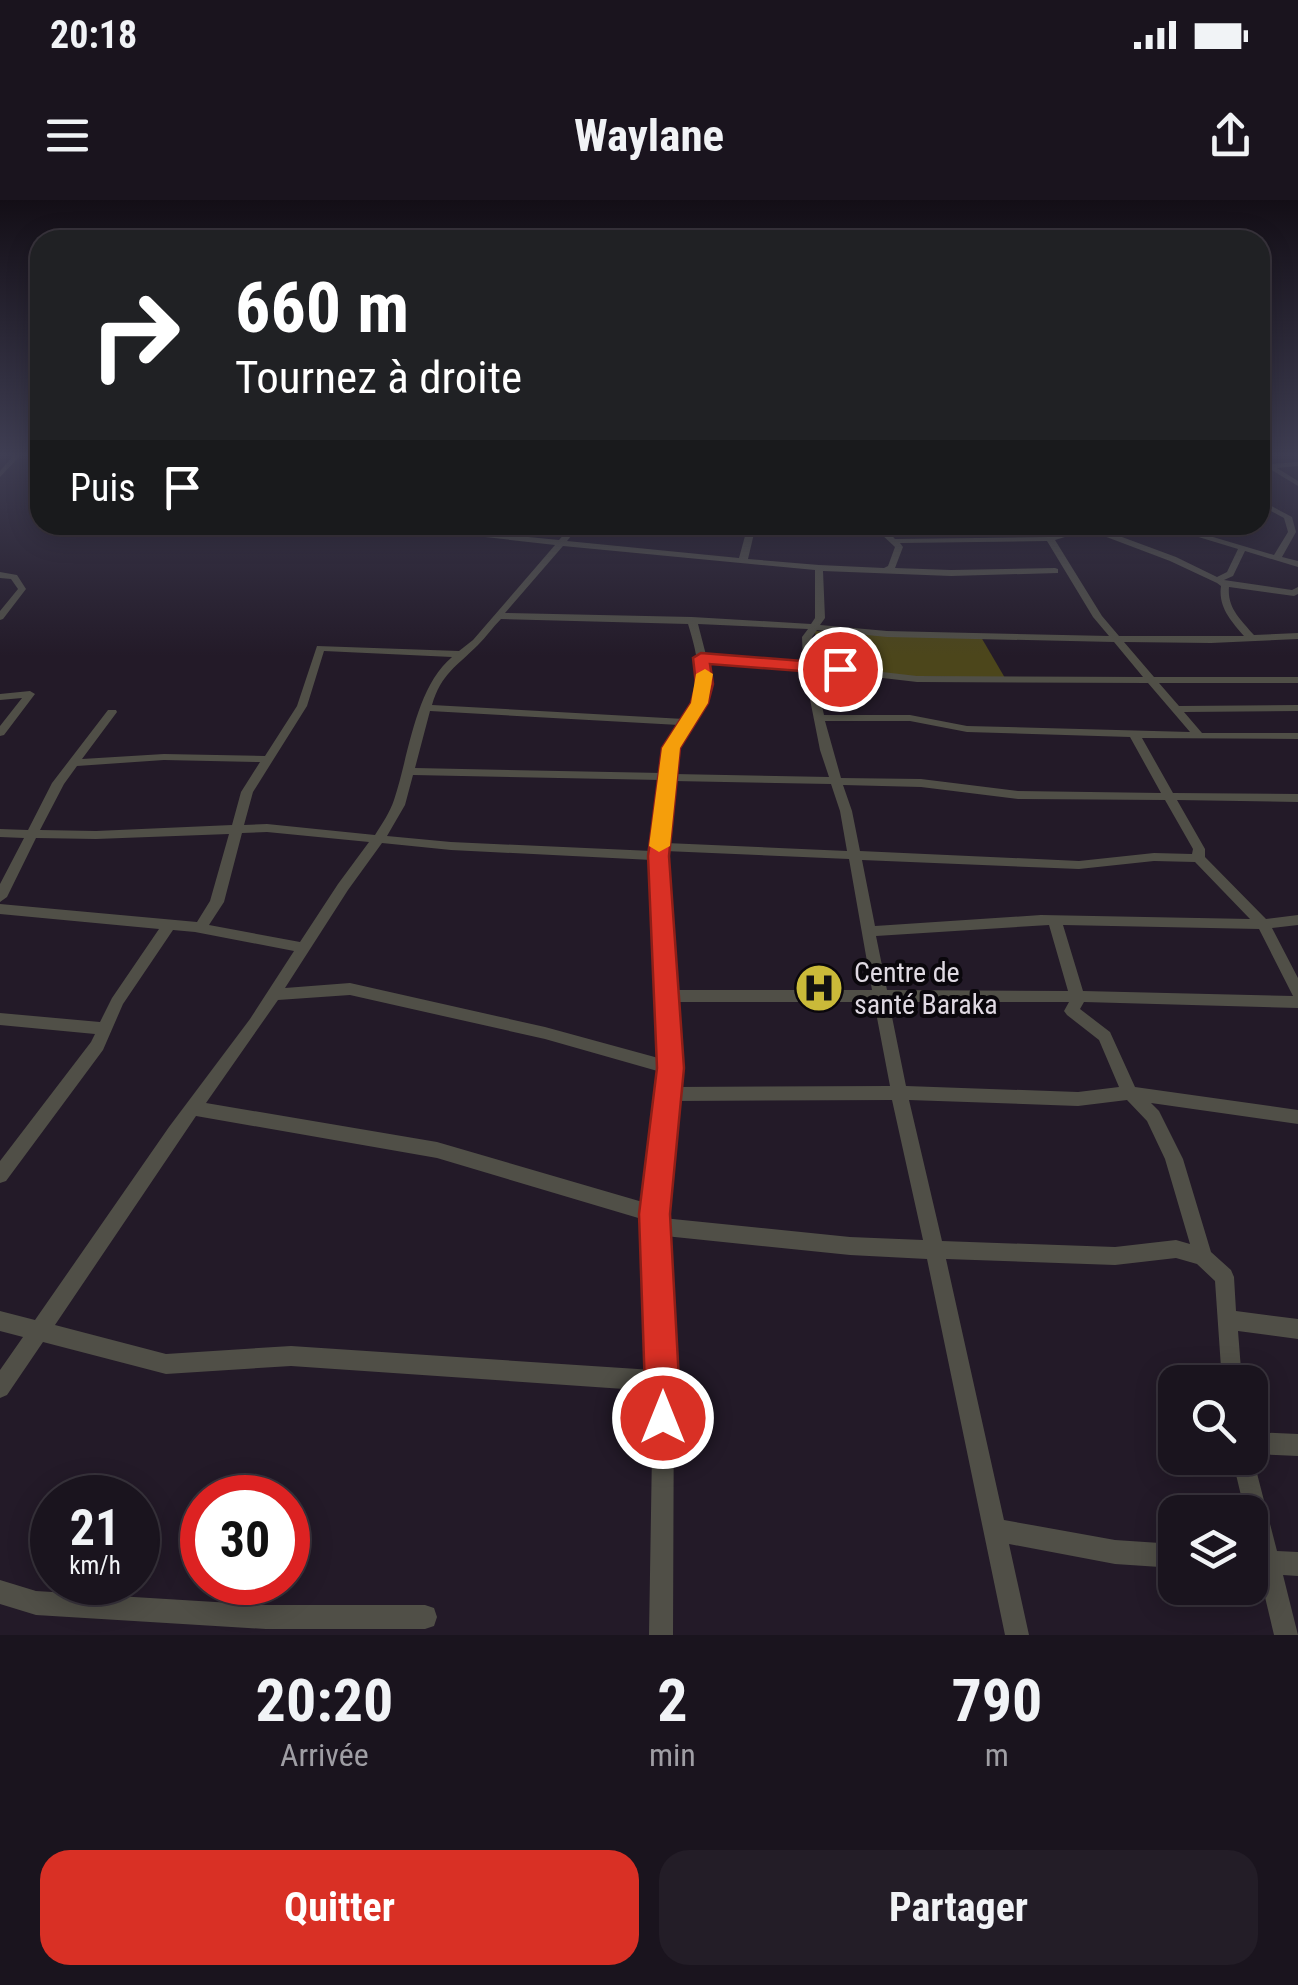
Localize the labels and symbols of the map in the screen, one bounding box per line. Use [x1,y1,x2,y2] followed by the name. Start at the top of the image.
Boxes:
[798,627,883,712] pin
[854,956,998,1021] place label: Centre de santé Baraka
[793,962,845,1014] hospital icon: Centre de santé Baraka
[611,1366,715,1470] position arrow
[180,1475,310,1605] speed limit sign: 30

